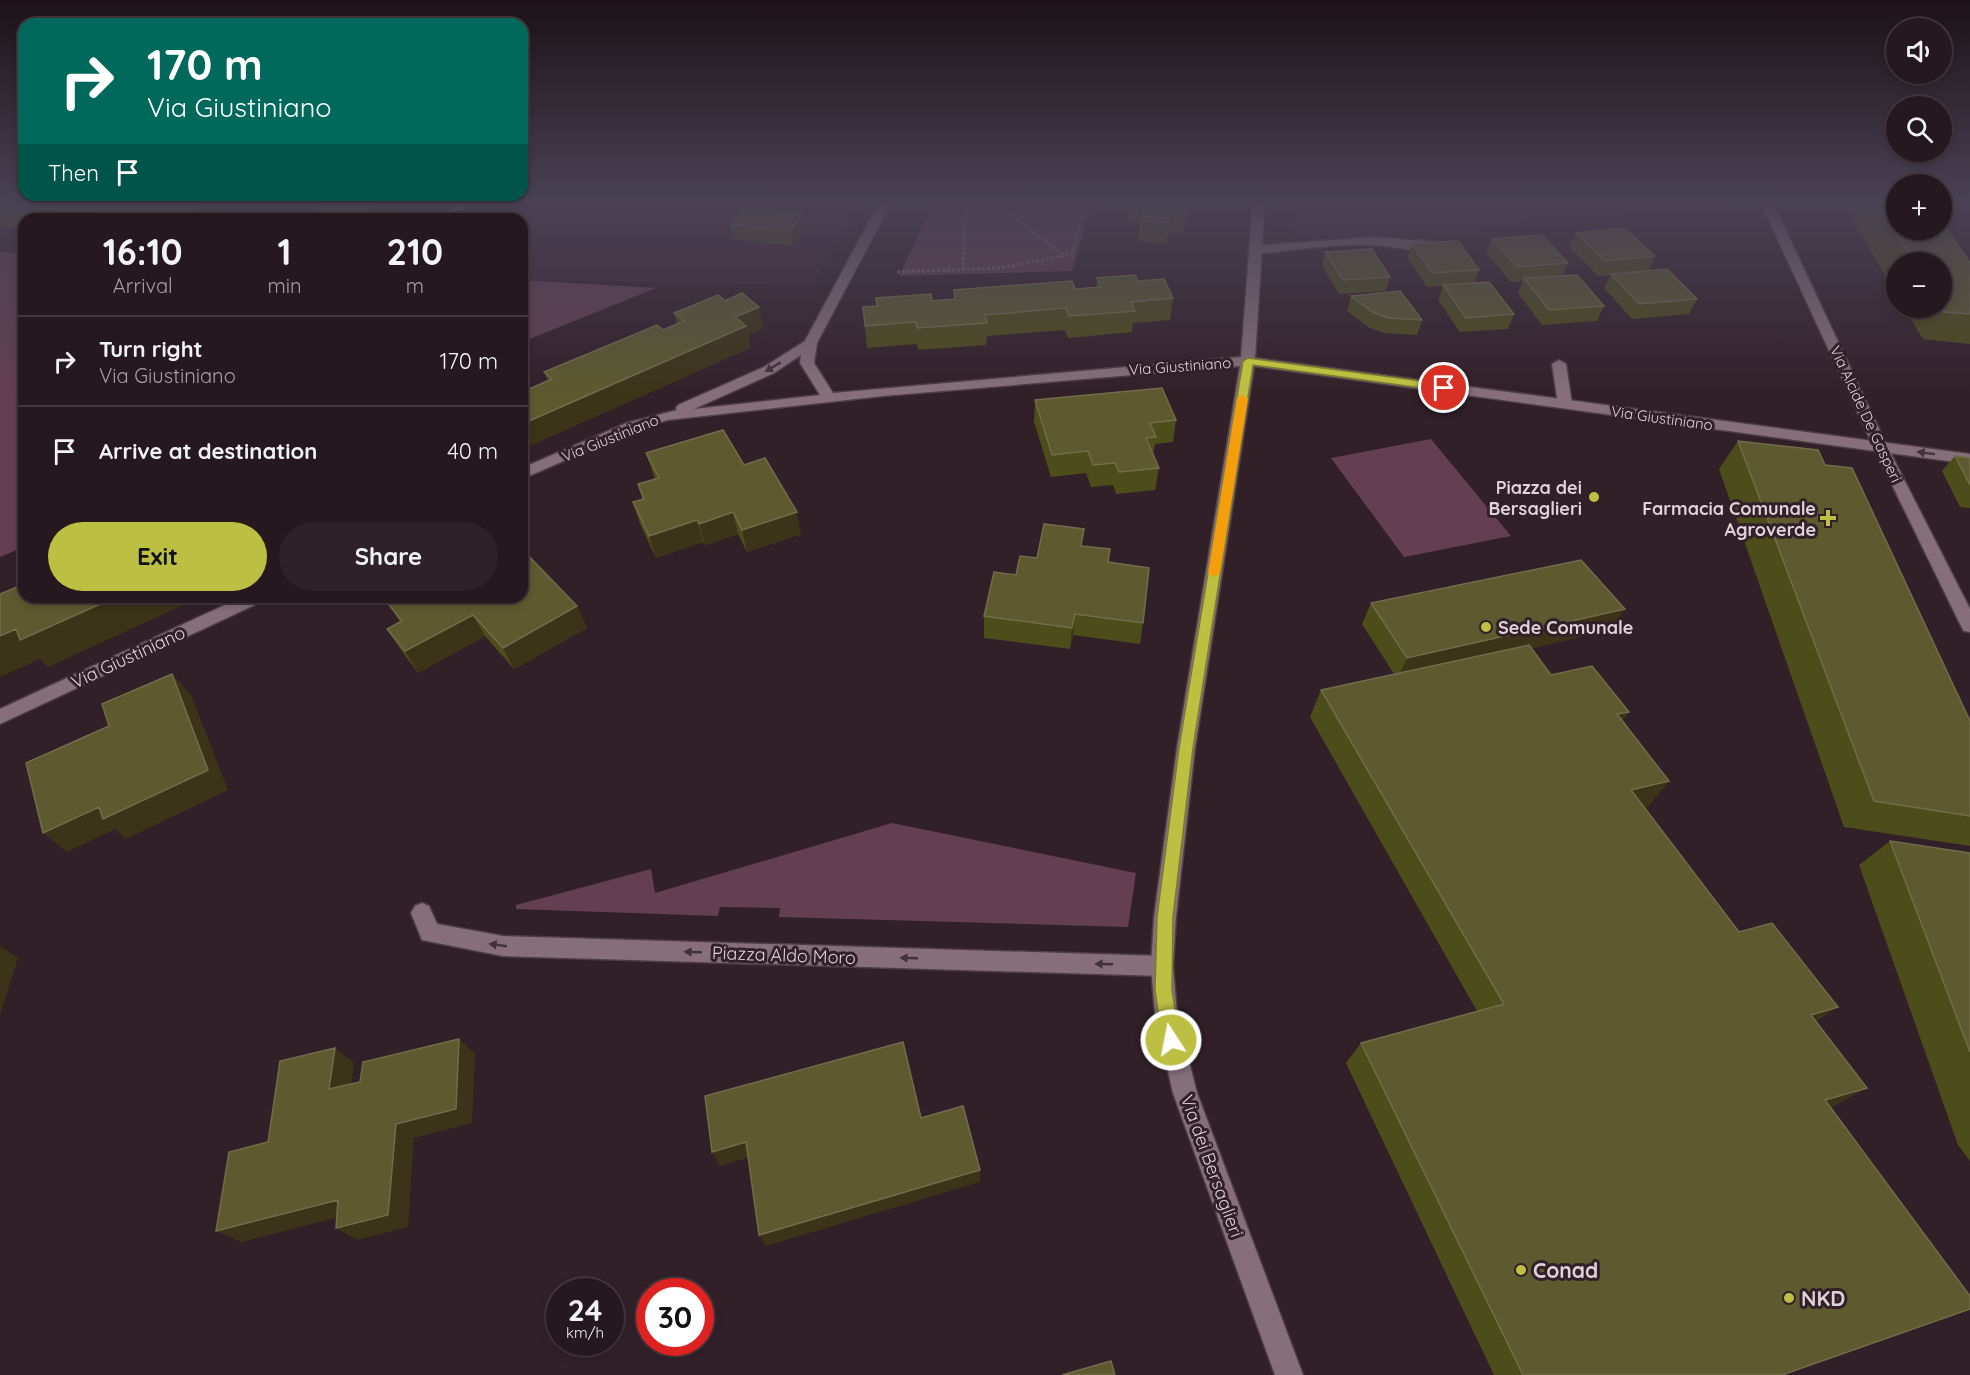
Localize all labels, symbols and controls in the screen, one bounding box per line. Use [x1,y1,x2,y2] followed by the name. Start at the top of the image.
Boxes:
[1886,18,1952,318] map controls
[1886,18,1952,84] button: sound
[147,38,263,91] text: 170 m
[48,42,126,120] icon: right
[147,90,332,124] text: Via Giustiniano
[1886,96,1952,162] button: search
[111,156,144,189] icon: arrive
[48,159,99,187] text: Then
[1886,174,1952,240] button: +
[103,229,183,274] text: 16:10
[278,229,292,274] text: 1
[387,229,443,274] text: 210
[1886,252,1952,318] button: −
[113,273,173,298] text: Arrival
[268,273,302,298] text: min
[406,273,424,298] text: m
[99,335,203,363] text: Turn right
[1826,343,1906,485] street label: Via Alcide De Gasperi
[48,345,81,378] icon: right
[439,347,498,375] text: 170 m
[1128,353,1232,379] street label: Via Giustiniano
[765,361,781,372] one-way arrow
[1418,362,1469,413] pin
[99,363,236,388] text: Via Giustiniano
[1427,371,1460,404] icon: arrive
[1610,401,1714,435] street label: Via Giustiniano
[559,410,661,466] street label: Via Giustiniano
[48,435,81,468] icon: arrive
[99,437,317,465] text: Arrive at destination
[447,437,498,465] text: 40 m
[1916,448,1935,458] one-way arrow
[1488,476,1582,520] place label: Piazza dei Bersaglieri
[1587,490,1601,504] marker: Piazza dei Bersaglieri
[1642,497,1816,541] place label: Farmacia Comunale Agroverde
[1821,511,1835,525] marker: Farmacia Comunale Agroverde
[48,522,267,591] button: Exit
[279,522,498,591] button: Share
[1498,616,1633,639] place label: Sede Comunale
[1479,620,1493,634] marker: Sede Comunale
[67,621,189,693] street label: Via Giustiniano
[488,940,507,949] one-way arrow
[712,941,856,969] street label: Piazza Aldo Moro
[683,947,702,956] one-way arrow
[899,954,918,963] one-way arrow
[1094,960,1113,969] one-way arrow
[1139,1008,1203,1072] position arrow
[1176,1092,1248,1240] street label: Via dei Bersaglieri
[1533,1257,1598,1283] place label: Conad
[1514,1263,1528,1277] marker: Conad
[636,1278,714,1356] speed limit sign: 30
[1801,1285,1845,1311] place label: NKD
[568,1291,602,1329] text: 24
[1782,1291,1796,1305] marker: NKD
[566,1323,604,1342] text: km/h

